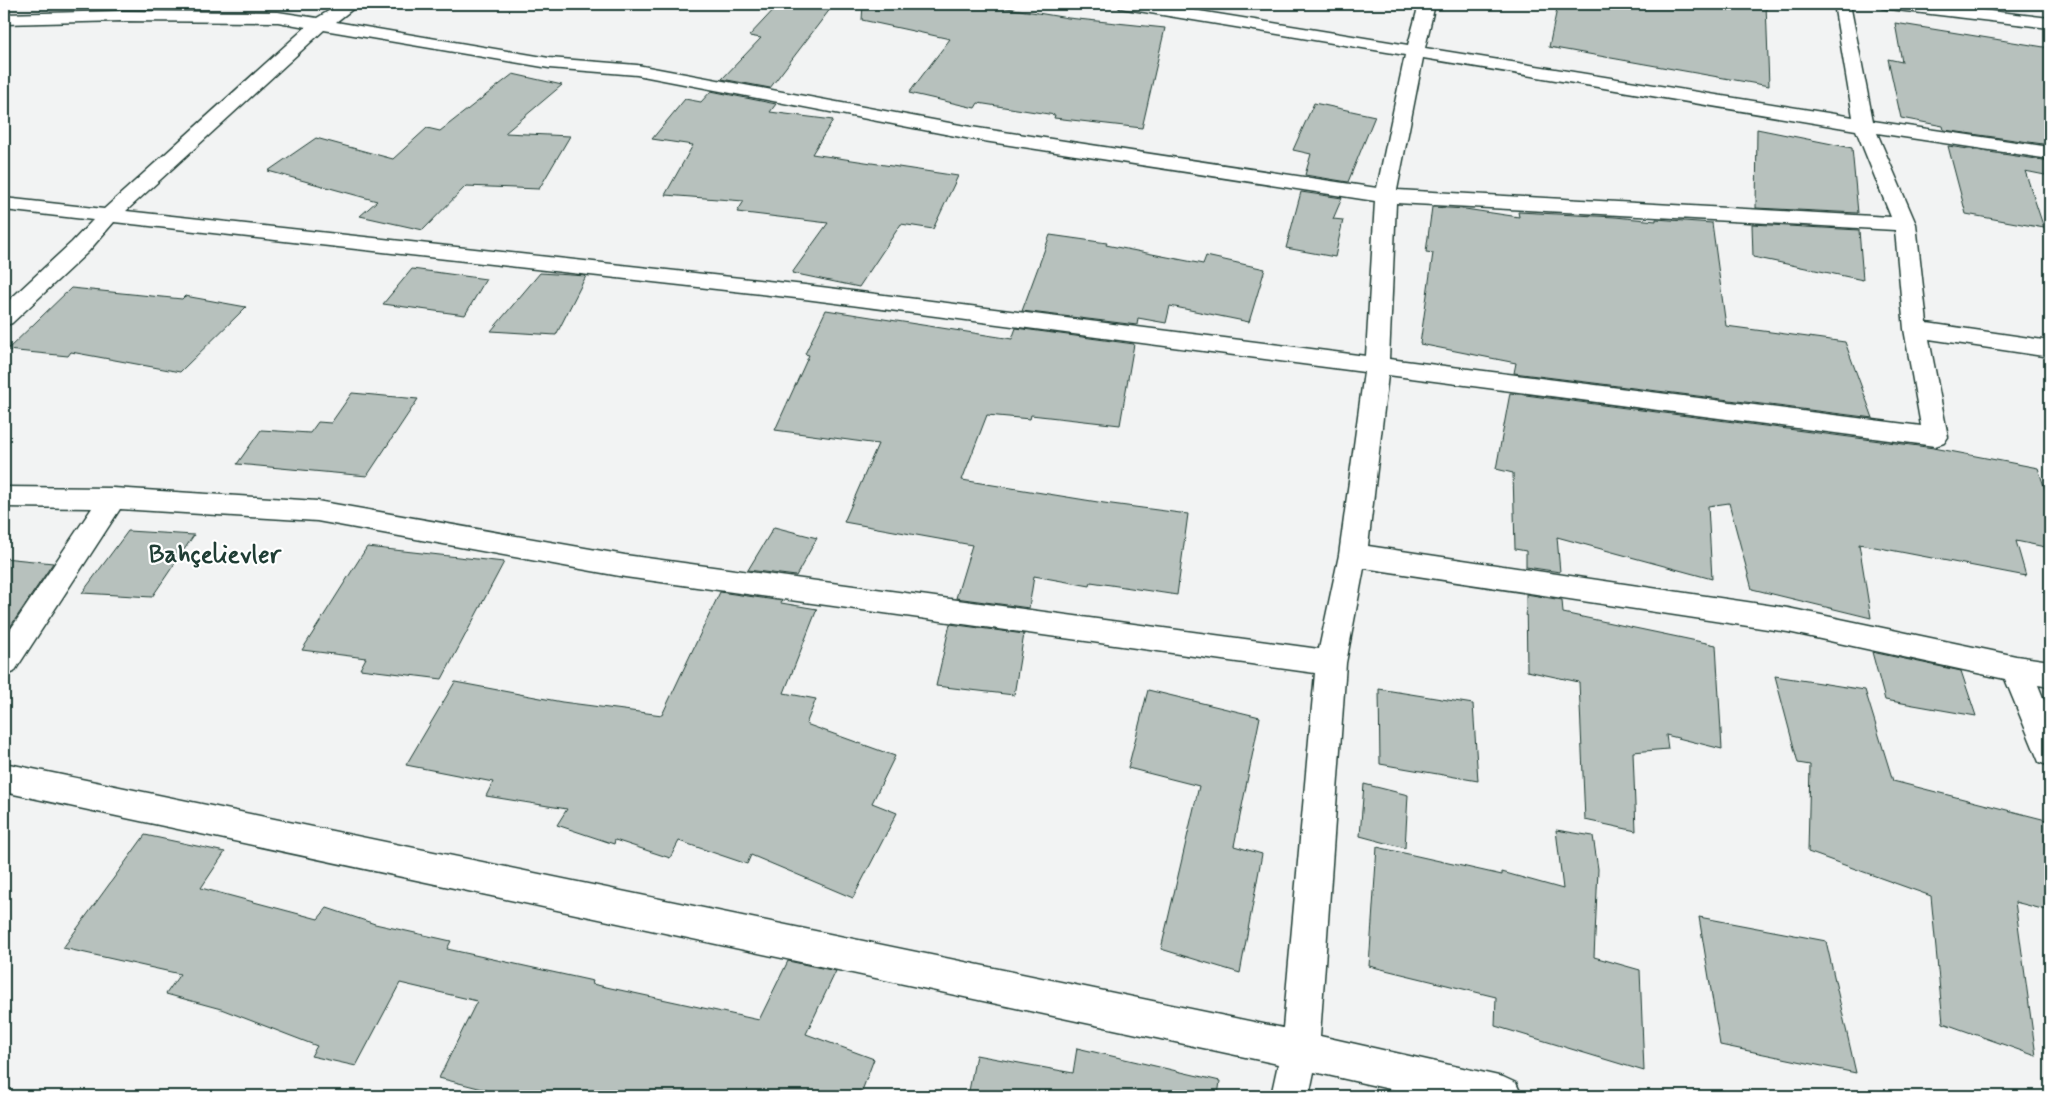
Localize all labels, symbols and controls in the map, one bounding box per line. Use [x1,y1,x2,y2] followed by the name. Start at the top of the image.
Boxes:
[149,539,283,572] district label: Bahçelievler

